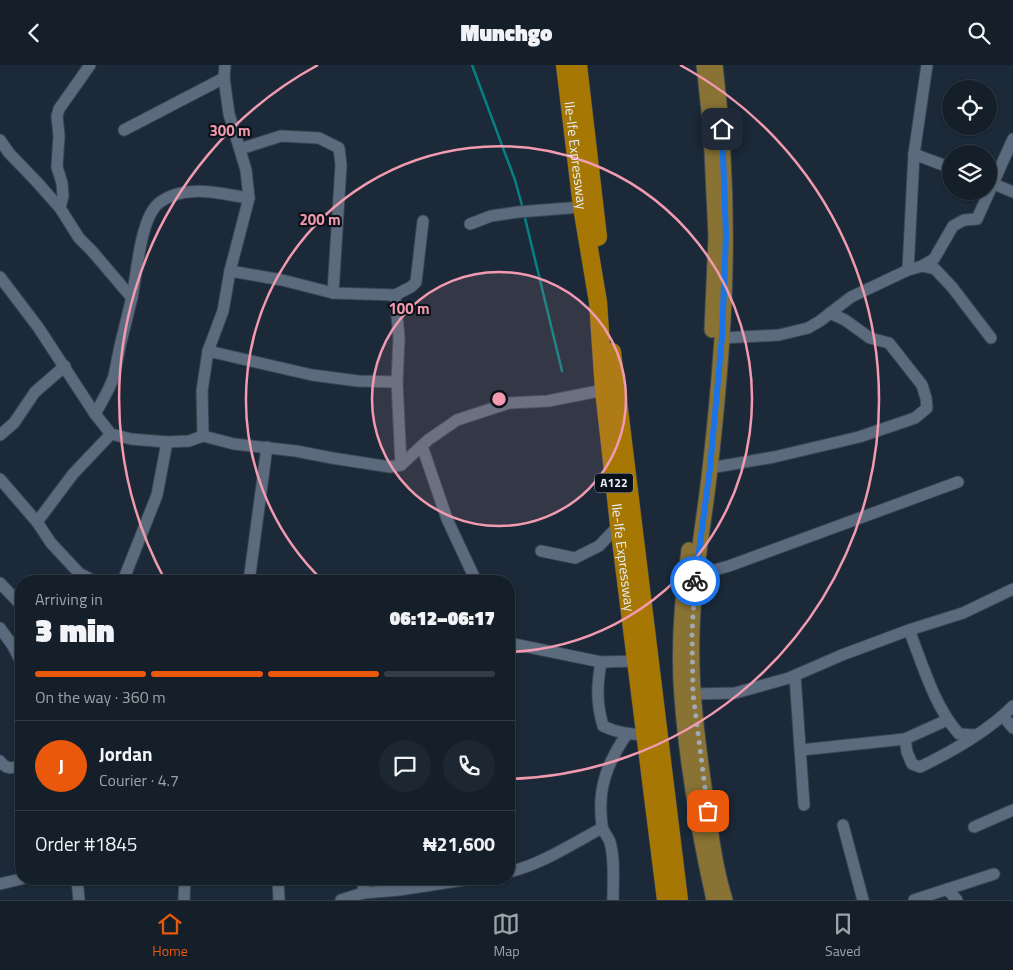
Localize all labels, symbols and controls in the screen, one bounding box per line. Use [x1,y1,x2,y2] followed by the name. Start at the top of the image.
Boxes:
[461,16,552,50] text: Munchgo
[20,19,48,47] icon: back
[965,19,993,47] icon: search
[942,80,997,200] map controls
[942,80,997,135] button: locate
[559,100,593,211] street label: Ile-Ife Expressway
[701,108,743,150] pin
[708,115,736,143] icon: home
[209,119,251,142] text: 300 m
[942,145,997,200] button: layers
[299,208,341,231] text: 200 m
[388,297,430,320] text: 100 m
[490,390,508,408] centre of rings
[595,473,633,493] road number: A122
[607,502,641,613] street label: Ile-Ife Expressway
[670,556,720,606] courier
[681,567,709,595] icon: bike
[35,587,103,611] text: Arriving in
[390,603,495,632] text: 06:12–06:17
[35,606,115,654] text: 3 min
[35,685,166,709] text: On the way · 360 m
[99,739,152,768] text: Jordan
[379,740,431,792] button: chat
[443,740,495,792] button: phone
[58,751,64,780] text: J
[99,768,179,792] text: Courier · 4.7
[687,790,729,832] pin
[694,797,722,825] icon: bag
[35,829,137,858] text: Order #1845
[423,829,495,858] text: ₦21,600
[152,910,188,961] tab: Home
[492,910,520,961] tab: Map
[825,910,861,961] tab: Saved

